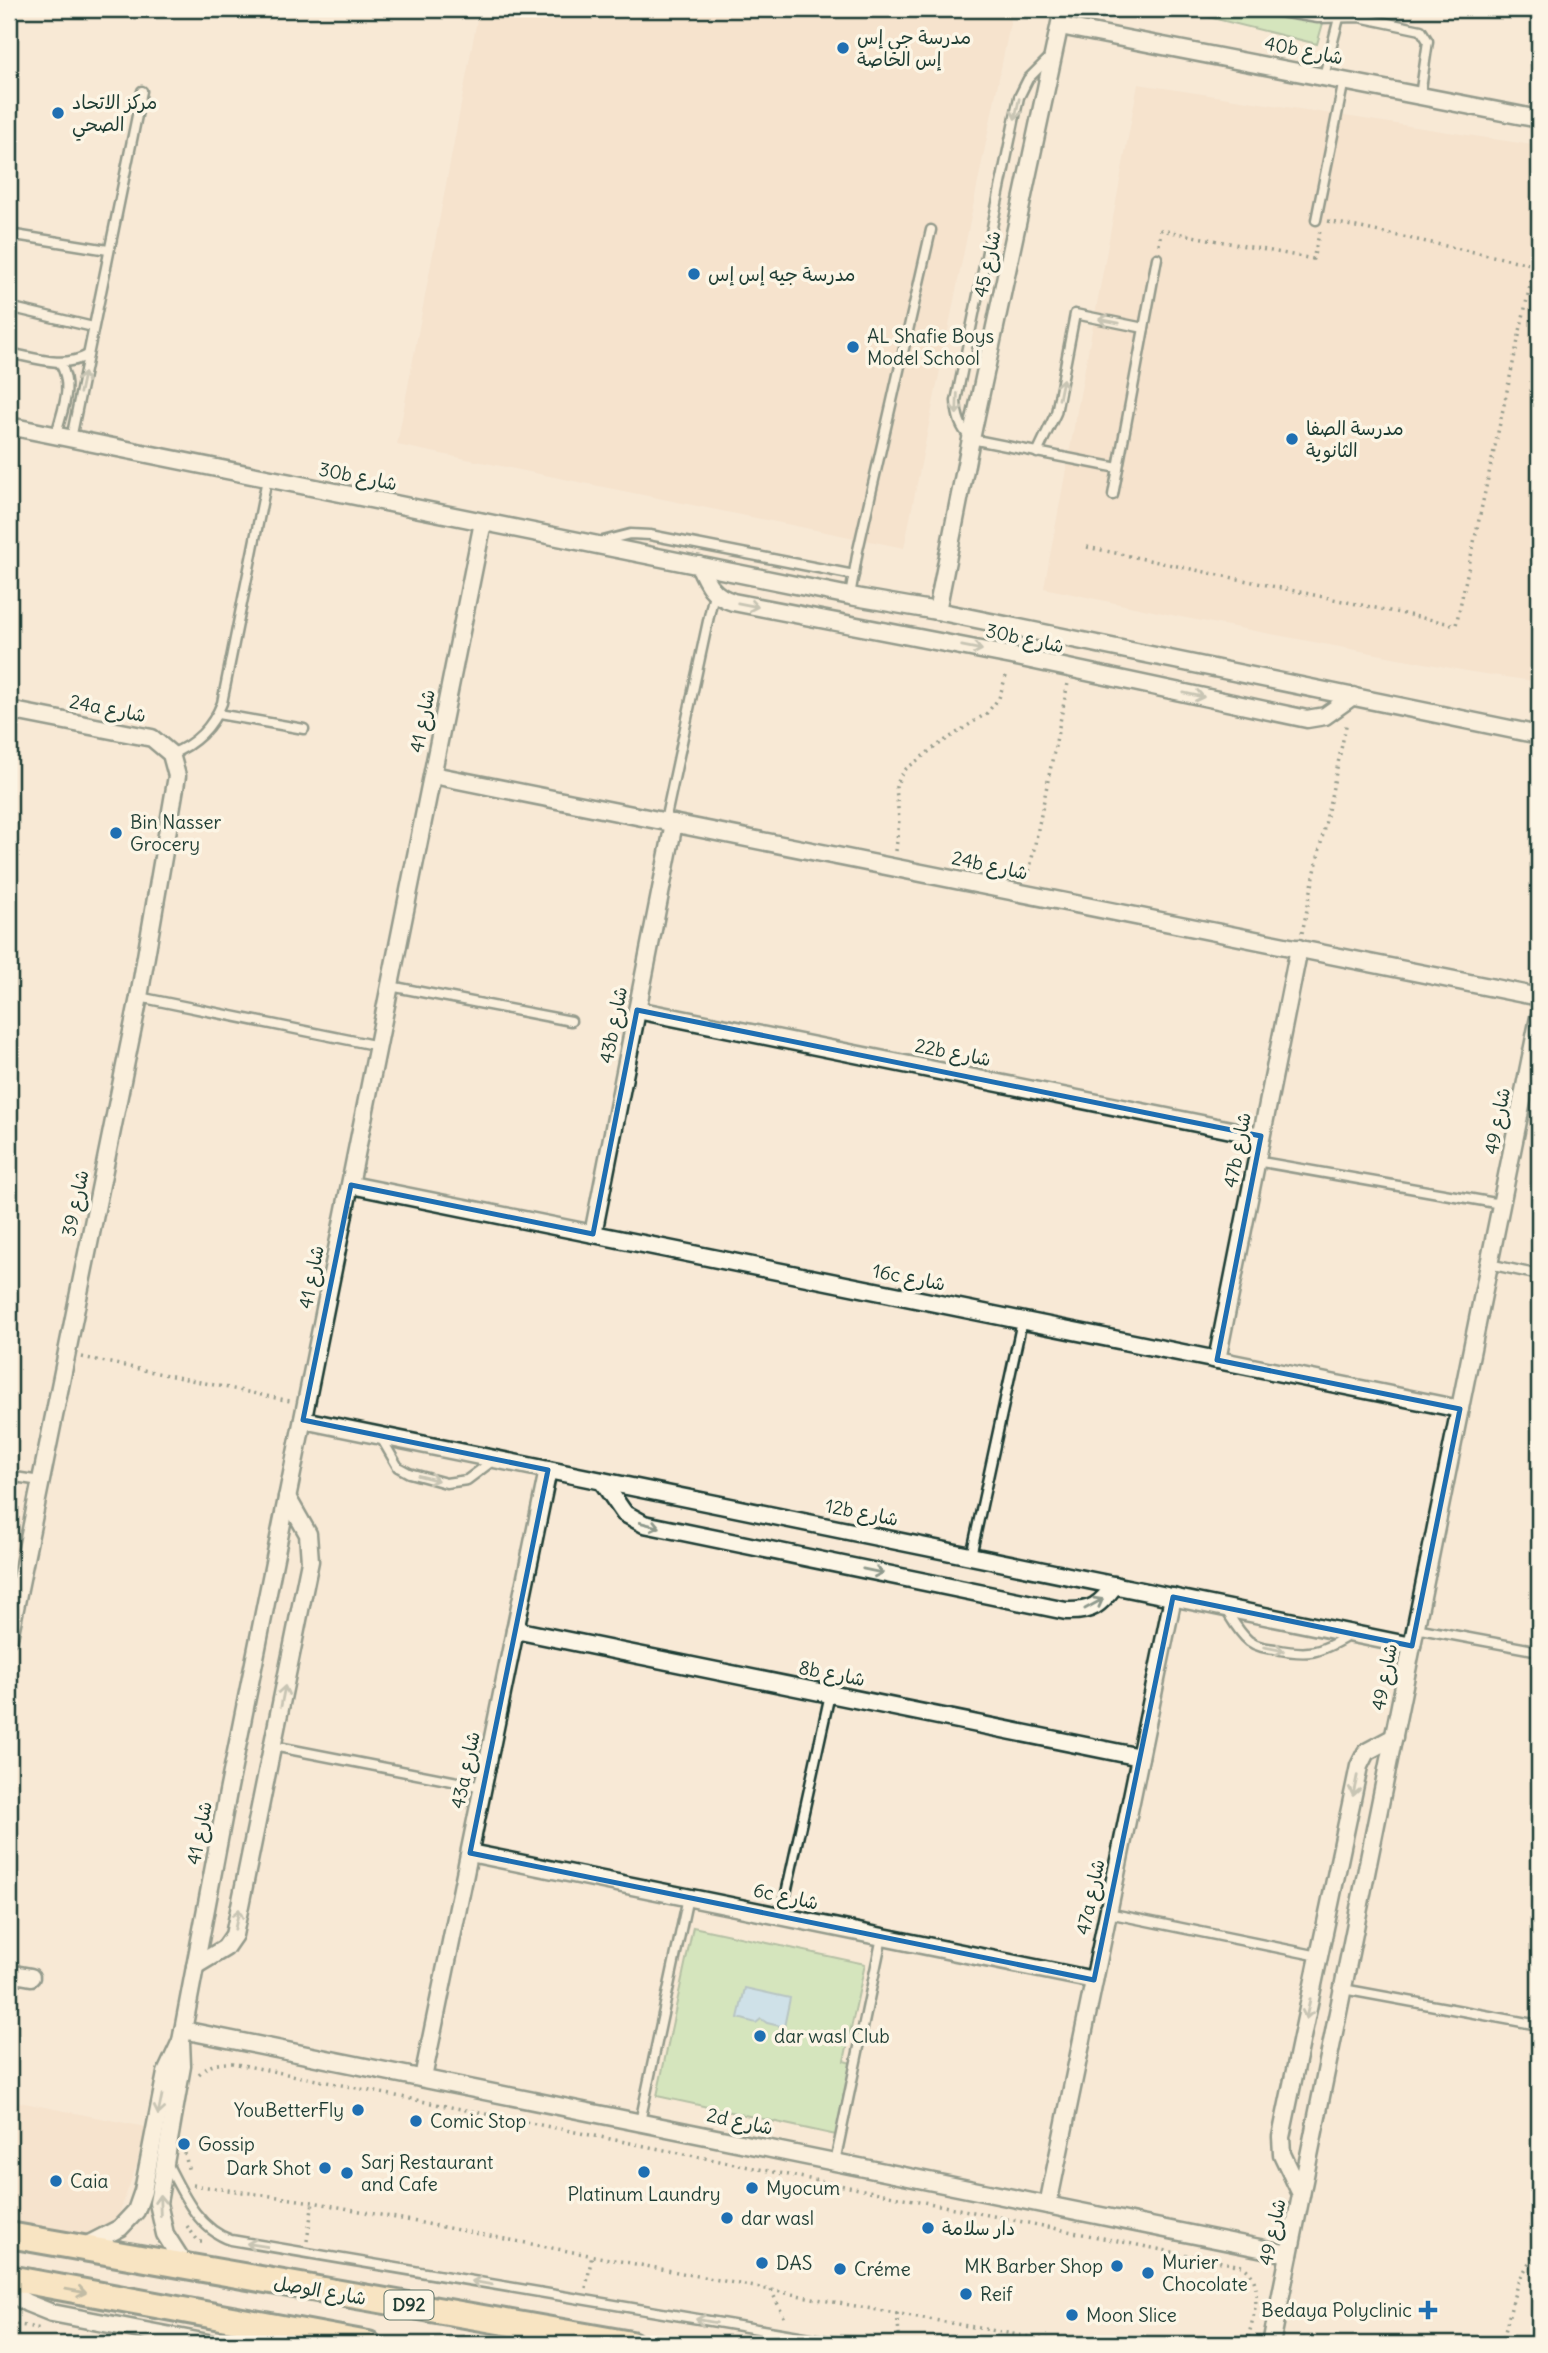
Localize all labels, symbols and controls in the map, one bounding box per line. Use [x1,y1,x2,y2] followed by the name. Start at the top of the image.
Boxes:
[857,25,971,71] place label: مدرسة جي إس إس الخاصة
[1262,31,1345,71] street label: 40b شارع
[835,40,851,56] marker: مدرسة جي إس إس الخاصة
[72,90,157,141] place label: مركز الاتحاد الصحي
[1009,97,1023,120] one-way arrow
[50,105,66,121] marker: مركز الاتحاد الصحي
[968,228,1008,300] street label: شارع 45
[708,262,855,286] place label: مدرسة جيه إس إس
[686,266,702,282] marker: مدرسة جيه إس إس
[1098,314,1121,328] one-way arrow
[867,324,994,370] place label: AL Shafie Boys Model School
[845,339,861,355] marker: AL Shafie Boys Model School
[76,372,90,395] one-way arrow
[1054,378,1068,401] one-way arrow
[951,392,964,415] one-way arrow
[1306,416,1404,463] place label: مدرسة الصفا الثانوية
[1284,431,1300,447] marker: مدرسة الصفا الثانوية
[316,457,399,497] street label: 30b شارع
[736,599,759,613] one-way arrow
[983,618,1066,660] street label: 30b شارع
[960,642,983,655] one-way arrow
[404,687,442,755] street label: شارع 41
[67,689,148,729] street label: 24a شارع
[1182,689,1205,702] one-way arrow
[130,810,222,856] place label: Bin Nasser Grocery
[108,825,124,841] marker: Bin Nasser Grocery
[949,845,1030,887] street label: 24b شارع
[594,984,634,1066] street label: 43b شارع
[913,1033,993,1073] street label: 22b شارع
[1479,1086,1517,1157] street label: شارع 49
[1218,1110,1258,1190] street label: 47b شارع
[56,1168,96,1239] street label: شارع 39
[293,1243,331,1311] street label: شارع 41
[870,1258,948,1298] street label: 16c شارع
[416,1472,439,1485] one-way arrow
[823,1493,901,1533] street label: 12b شارع
[638,1519,661,1532] one-way arrow
[861,1565,884,1579] one-way arrow
[1083,1597,1104,1611] one-way arrow
[1366,1642,1404,1713] street label: شارع 49
[1262,1643,1285,1656] one-way arrow
[796,1655,867,1693] street label: 8b شارع
[276,1685,290,1708] one-way arrow
[445,1729,487,1811] street label: 43a شارع
[1347,1774,1361,1797] one-way arrow
[181,1799,219,1867] street label: شارع 41
[1070,1857,1112,1937] street label: 47a شارع
[751,1877,821,1917] street label: 6c شارع
[231,1908,245,1931] one-way arrow
[1300,1997,1314,2020] one-way arrow
[774,2024,890,2048] place label: dar wasl Club
[752,2028,768,2044] marker: dar wasl Club
[153,2093,166,2116] one-way arrow
[234,2098,344,2122] place label: YouBetterFly
[350,2102,366,2118] marker: YouBetterFly
[704,2102,775,2142] street label: 2d شارع
[430,2109,526,2133] place label: Comic Stop
[408,2113,424,2129] marker: Comic Stop
[198,2132,255,2156] place label: Gossip
[176,2136,192,2152] marker: Gossip
[361,2150,493,2196] place label: Sarj Restaurant and Cafe
[226,2156,311,2180] place label: Dark Shot
[317,2160,333,2176] marker: Dark Shot
[636,2164,652,2180] marker: Platinum Laundry
[339,2165,355,2181] marker: Sarj Restaurant and Cafe
[70,2169,108,2193] place label: Caia
[48,2173,64,2189] marker: Caia
[766,2176,840,2200] place label: Myocum
[744,2180,760,2196] marker: Myocum
[567,2182,721,2206] place label: Platinum Laundry
[153,2194,167,2217] one-way arrow
[1253,2196,1293,2268] street label: شارع 49
[741,2206,814,2230] place label: dar wasl
[719,2210,735,2226] marker: dar wasl
[942,2216,1015,2240] place label: دار سلامة
[920,2220,936,2236] marker: دار سلامة
[246,2238,269,2251] one-way arrow
[1162,2250,1248,2296] place label: Murier Chocolate
[776,2251,812,2275] place label: DAS
[964,2254,1103,2278] place label: MK Barber Shop
[754,2255,770,2271] marker: DAS
[854,2257,911,2281] place label: Créme
[1109,2258,1125,2274] marker: MK Barber Shop
[832,2261,848,2277] marker: Créme
[1140,2265,1156,2281] marker: Murier Chocolate
[271,2270,368,2312] street label: شارع الوصل
[471,2276,494,2289] one-way arrow
[980,2282,1013,2306] place label: Reif
[64,2284,87,2298] one-way arrow
[958,2286,974,2302] marker: Reif
[384,2290,434,2320] road number: D92
[1261,2298,1412,2322] place label: Bedaya Polyclinic
[1418,2300,1438,2320] marker: Bedaya Polyclinic
[1086,2303,1177,2327] place label: Moon Slice
[1064,2307,1080,2323] marker: Moon Slice
[695,2314,718,2327] one-way arrow

